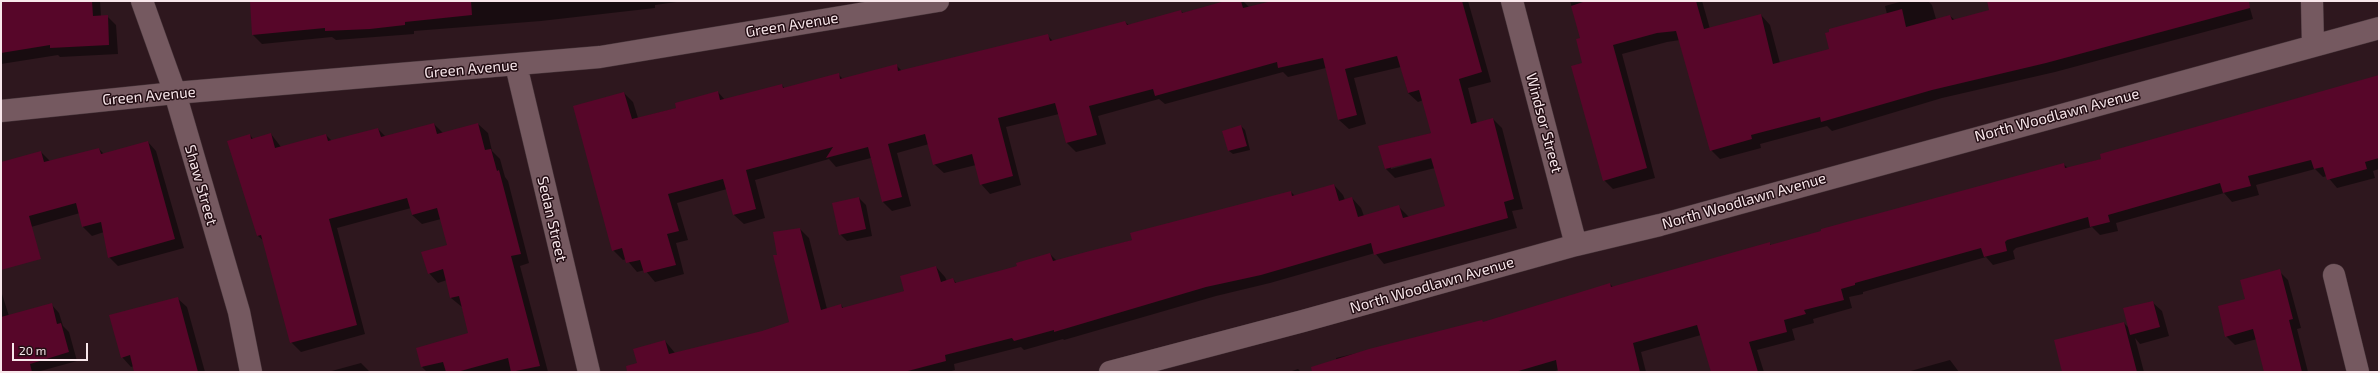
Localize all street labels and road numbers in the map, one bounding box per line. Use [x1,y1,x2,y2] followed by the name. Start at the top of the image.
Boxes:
[744,9,840,41] street label: Green Avenue
[424,56,518,82] street label: Green Avenue
[1522,71,1566,175] street label: Windsor Street
[102,83,196,109] street label: Green Avenue
[1973,84,2141,146] street label: North Woodlawn Avenue
[181,143,221,227] street label: Shaw Street
[1660,169,1828,233] street label: North Woodlawn Avenue
[533,175,571,263] street label: Sedan Street
[1348,253,1516,317] street label: North Woodlawn Avenue

